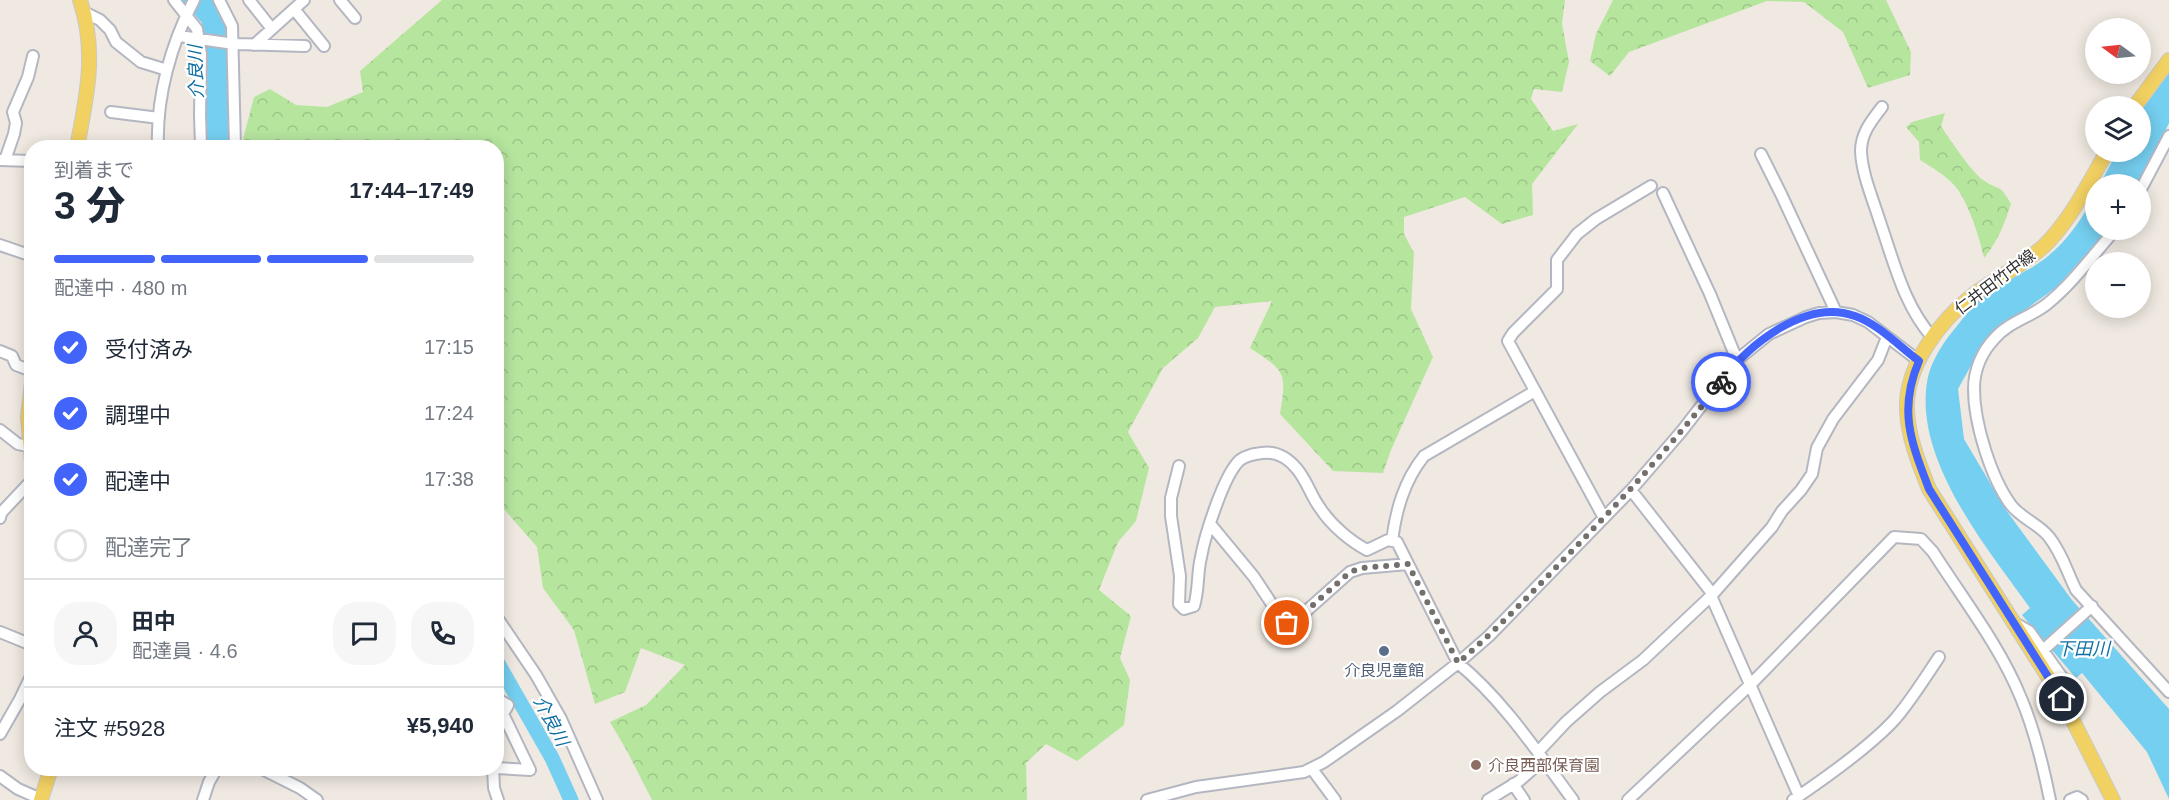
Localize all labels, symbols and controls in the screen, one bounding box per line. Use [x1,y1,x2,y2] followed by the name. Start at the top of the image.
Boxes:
[2085,18,2151,84] north arrow
[2085,18,2151,318] map controls
[185,43,207,99] water label: 介良川
[2085,96,2151,162] button: layers
[54,159,134,181] text: 到着まで
[2085,174,2151,240] button: +
[349,178,474,203] text: 17:44–17:49
[54,184,126,227] text: 3 分
[1952,246,2038,318] street label: 仁井田竹中線
[2085,252,2151,318] button: −
[54,277,187,299] text: 配達中 · 480 m
[54,331,87,364] icon: check
[424,336,474,358] text: 17:15
[105,337,193,362] text: 受付済み
[1691,352,1751,412] courier
[1705,366,1738,399] icon: bike
[54,397,87,430] icon: check
[424,402,474,424] text: 17:24
[105,403,171,428] text: 調理中
[54,463,87,496] icon: check
[424,468,474,490] text: 17:38
[105,469,171,494] text: 配達中
[105,535,193,560] text: 配達完了
[1261,597,1312,648] pin
[54,602,117,665] button: person
[333,602,396,665] button: chat
[411,602,474,665] button: phone
[1270,606,1303,639] icon: bag
[132,609,176,634] text: 田中
[2056,639,2112,659] water label: 下田川
[132,640,238,662] text: 配達員 · 4.6
[1377,644,1391,658] marker: 介良児童館
[1344,662,1424,679] place label: 介良児童館
[2036,673,2087,724] pin
[2045,682,2078,715] icon: home
[529,692,573,751] water label: 介良川
[407,713,474,738] text: ¥5,940
[54,716,165,741] text: 注文 #5928
[1488,757,1600,774] place label: 介良西部保育園
[1469,758,1483,772] marker: 介良西部保育園

